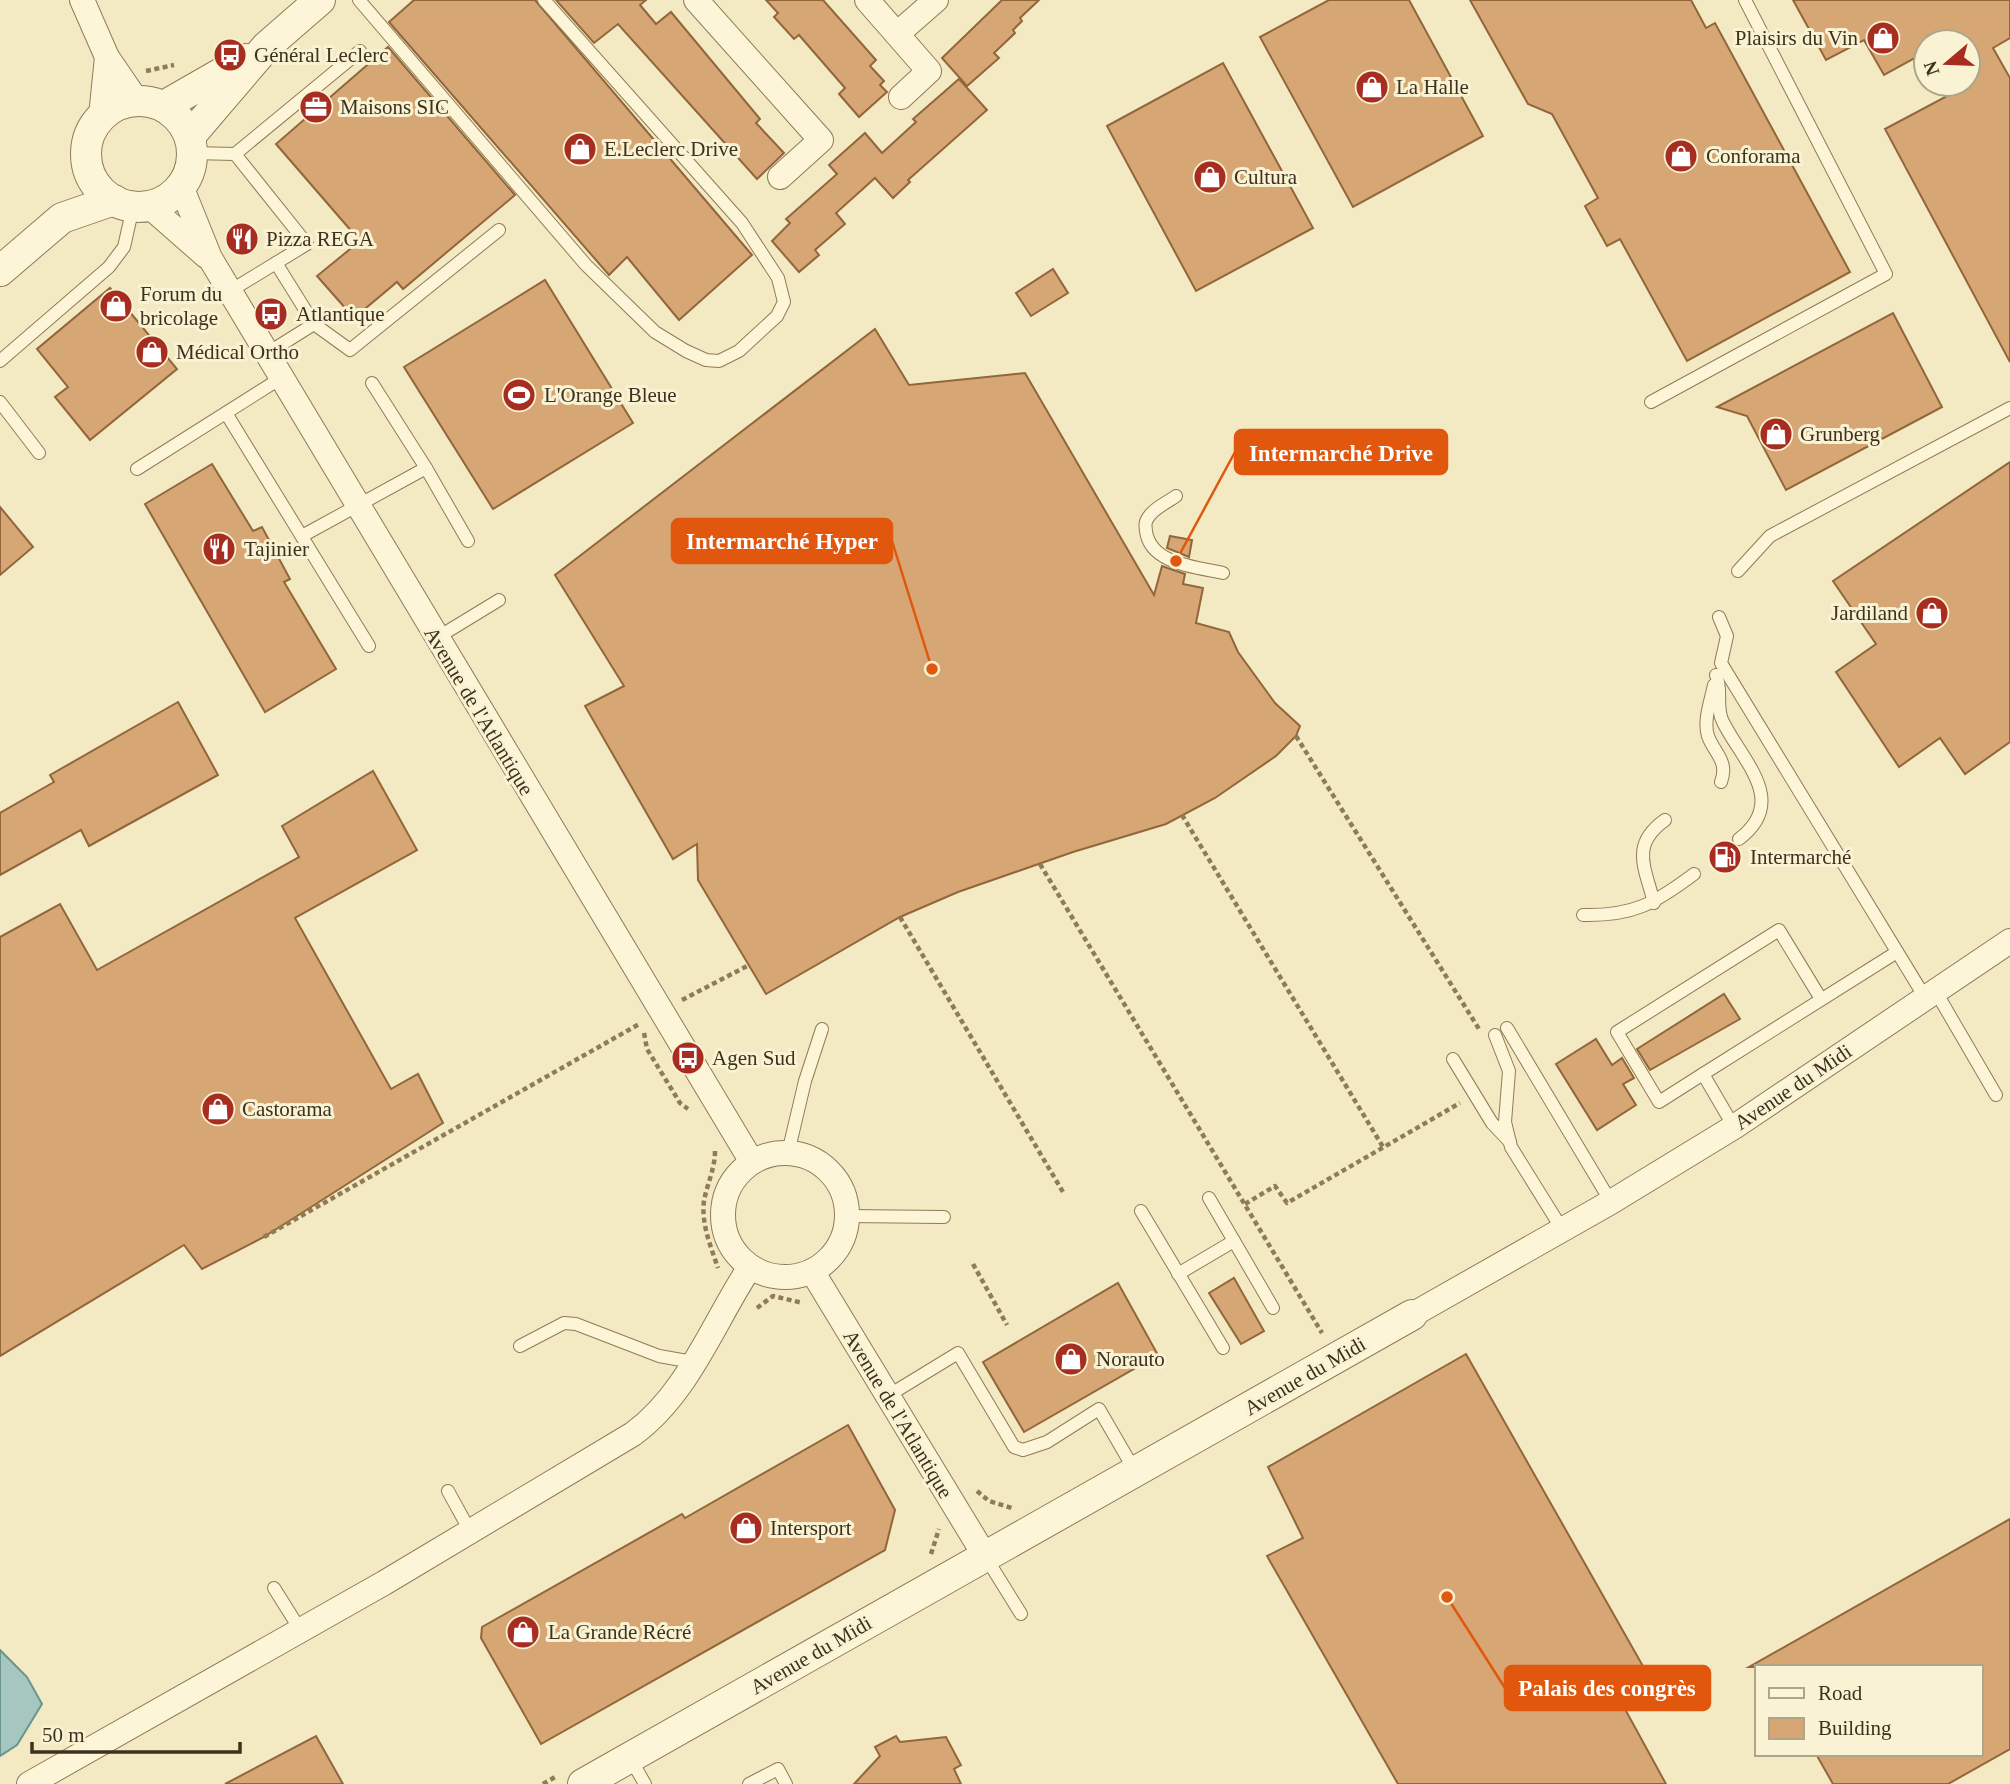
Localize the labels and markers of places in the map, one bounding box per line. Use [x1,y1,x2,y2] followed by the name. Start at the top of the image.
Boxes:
[1864,19,1902,57] shop icon: Plaisirs du Vin
[1735,26,1858,50] place label: Plaisirs du Vin
[211,36,249,74] bus stop icon: Général Leclerc
[254,43,389,67] place label: Général Leclerc
[1353,68,1391,106] shop icon: La Halle
[1396,75,1469,99] place label: La Halle
[297,88,335,126] office icon: Maisons SIC
[340,95,449,119] place label: Maisons SIC
[561,130,599,168] shop icon: E.Leclerc Drive
[604,137,738,161] place label: E.Leclerc Drive
[1662,137,1700,175] shop icon: Conforama
[1706,144,1801,168] place label: Conforama
[1191,158,1229,196] shop icon: Cultura
[1234,165,1298,189] place label: Cultura
[223,220,261,258] restaurant icon: Pizza REGA
[266,227,375,251] place label: Pizza REGA
[140,282,223,330] place label: Forum du bricolage
[97,287,135,325] shop icon: Forum du bricolage
[252,295,290,333] bus stop icon: Atlantique
[296,302,385,326] place label: Atlantique
[133,333,171,371] shop icon: Médical Ortho
[176,340,299,364] place label: Médical Ortho
[500,376,538,414] sports icon: L'Orange Bleue
[544,383,677,407] place label: L'Orange Bleue
[1757,415,1795,453] shop icon: Grunberg
[1800,422,1881,446] place label: Grunberg
[1235,430,1447,474] callout: Intermarché Drive
[672,519,892,563] callout: Intermarché Hyper
[200,530,238,568] restaurant icon: Tajinier
[244,537,309,561] place label: Tajinier
[1913,594,1951,632] shop icon: Jardiland
[1831,601,1908,625] place label: Jardiland
[1706,838,1744,876] fuel station icon: Intermarché
[1750,845,1851,869] place label: Intermarché
[669,1039,707,1077] bus stop icon: Agen Sud
[712,1046,796,1070] place label: Agen Sud
[199,1090,237,1128] shop icon: Castorama
[242,1097,332,1121] place label: Castorama
[1052,1340,1090,1378] shop icon: Norauto
[1096,1347,1165,1371] place label: Norauto
[727,1509,765,1547] shop icon: Intersport
[770,1516,852,1540] place label: Intersport
[504,1613,542,1651] shop icon: La Grande Récré
[548,1620,691,1644] place label: La Grande Récré
[1505,1666,1710,1710] callout: Palais des congrès

